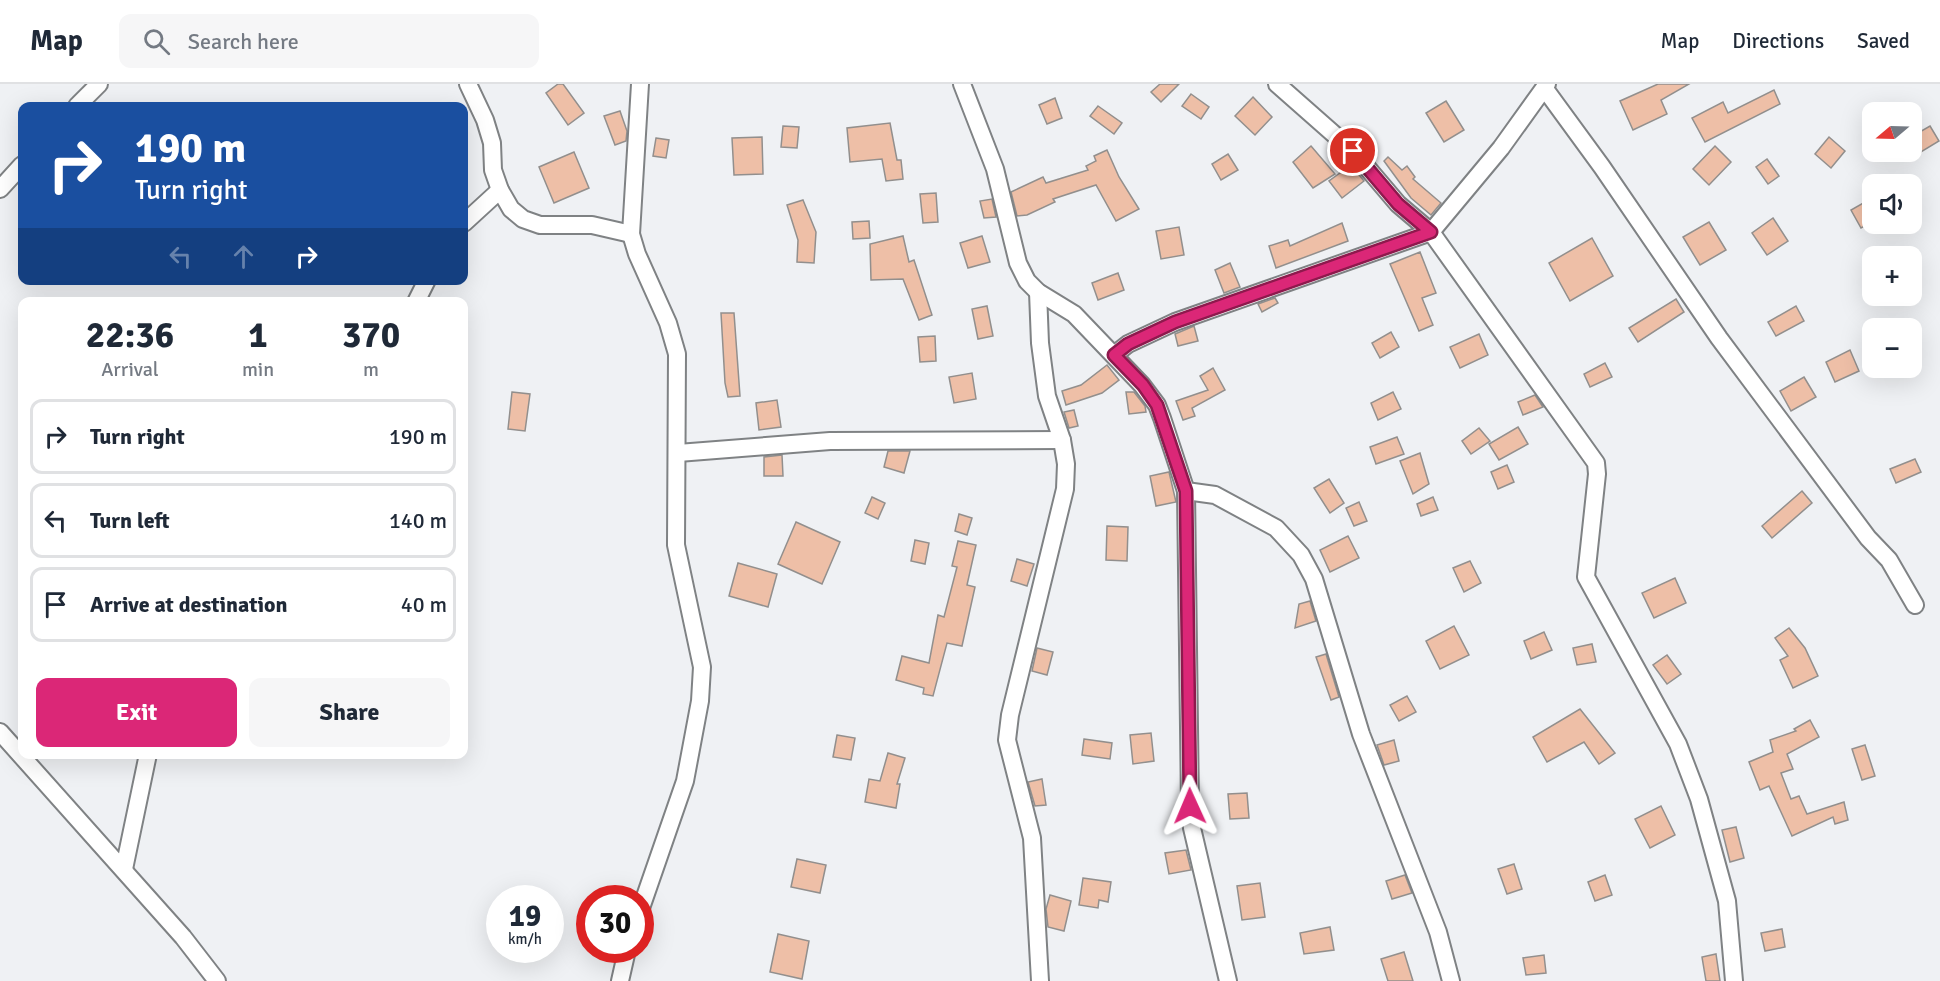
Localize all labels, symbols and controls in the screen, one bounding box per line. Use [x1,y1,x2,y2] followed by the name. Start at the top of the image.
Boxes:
[119,14,539,68] search box
[30,24,83,58] text: Map
[140,25,173,58] icon: search
[188,28,299,55] text: Search here
[1661,28,1699,54] text: Map
[1732,28,1824,54] text: Directions
[1857,28,1910,54] text: Saved
[1862,102,1922,162] north arrow
[1862,102,1922,378] map controls
[135,123,246,174] text: 190 m
[1327,125,1378,176] pin
[36,126,114,204] icon: right
[1336,134,1369,167] icon: arrive
[135,174,248,207] text: Turn right
[1862,174,1922,234] button: sound
[164,240,197,273] icon: left
[227,240,260,273] icon: ahead
[290,240,323,273] icon: right
[1862,246,1922,306] button: +
[86,313,174,358] text: 22:36
[248,313,268,358] text: 1
[342,313,400,358] text: 370
[1862,318,1922,378] button: −
[101,357,159,382] text: Arrival
[242,357,274,382] text: min
[363,357,379,382] text: m
[39,420,72,453] icon: right
[90,423,185,450] text: Turn right
[389,423,447,450] text: 190 m
[39,504,72,537] icon: left
[90,507,170,534] text: Turn left
[389,507,447,534] text: 140 m
[39,588,72,621] icon: arrive
[90,591,287,618] text: Arrive at destination
[401,591,447,618] text: 40 m
[36,678,237,747] button: Exit
[249,678,450,747] button: Share
[1158,774,1222,838] position arrow
[576,885,654,963] speed limit sign: 30
[509,898,541,935] text: 19
[508,930,542,948] text: km/h

